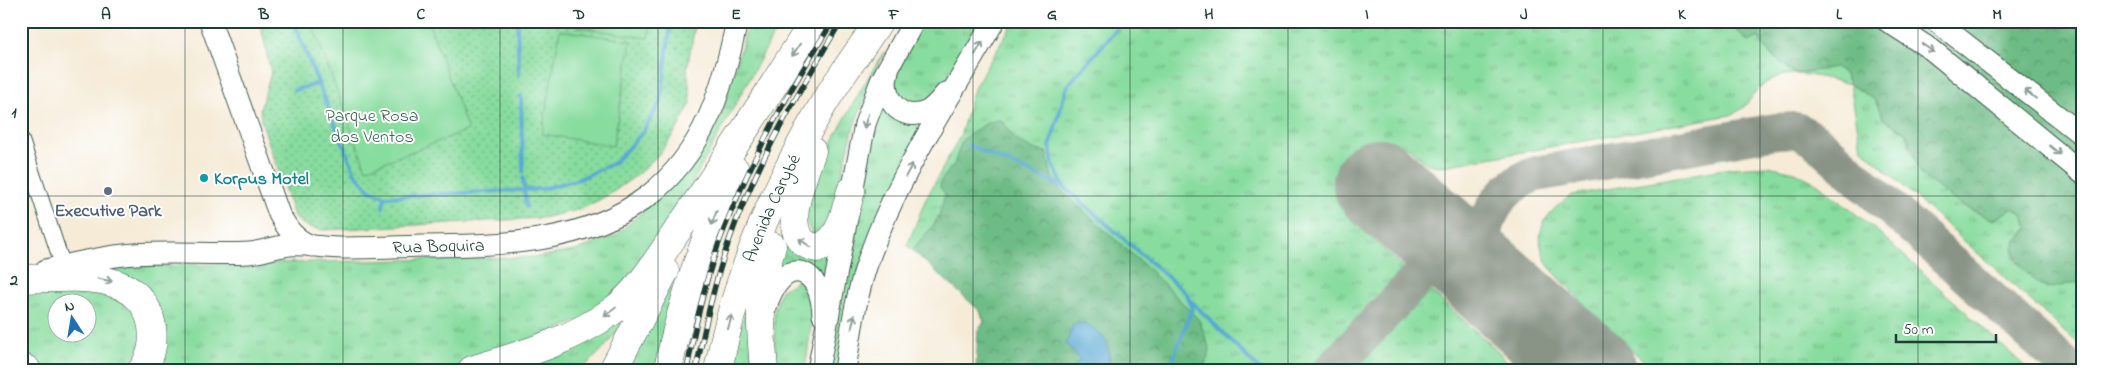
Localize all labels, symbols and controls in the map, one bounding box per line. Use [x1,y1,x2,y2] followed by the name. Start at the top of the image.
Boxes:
[101,3,111,27] text: A
[258,3,270,27] text: B
[417,3,426,27] text: C
[572,3,585,27] text: D
[731,3,741,27] text: E
[888,3,900,27] text: F
[1047,3,1057,27] text: G
[1204,3,1214,27] text: H
[1365,3,1369,27] text: I
[1520,3,1528,27] text: J
[1678,3,1687,27] text: K
[1836,3,1843,27] text: L
[1992,3,2002,27] text: M
[974,41,984,55] one-way arrow
[791,42,801,56] one-way arrow
[1921,43,1935,53] one-way arrow
[2024,88,2037,99] one-way arrow
[11,101,17,125] text: 1
[325,104,419,151] park label: Parque Rosa dos Ventos
[861,112,871,128] one-way arrow
[2048,144,2061,156] one-way arrow
[738,149,809,266] street label: Avenida Carybé
[905,163,914,178] one-way arrow
[214,167,309,193] place label: Korpus Motel
[198,172,210,184] marker: Korpus Motel
[102,185,114,197] marker: Executive Park
[54,199,163,225] place label: Executive Park
[709,210,719,225] one-way arrow
[392,233,485,262] street label: Rua Boquira
[798,238,812,248] one-way arrow
[9,269,18,293] text: 2
[96,276,112,286] one-way arrow
[48,294,98,344] north arrow
[63,295,76,318] text: N
[604,307,617,318] one-way arrow
[1896,311,1996,343] scale bar
[849,314,858,330] one-way arrow
[725,315,735,331] one-way arrow
[1903,319,1934,341] text: 50 m

